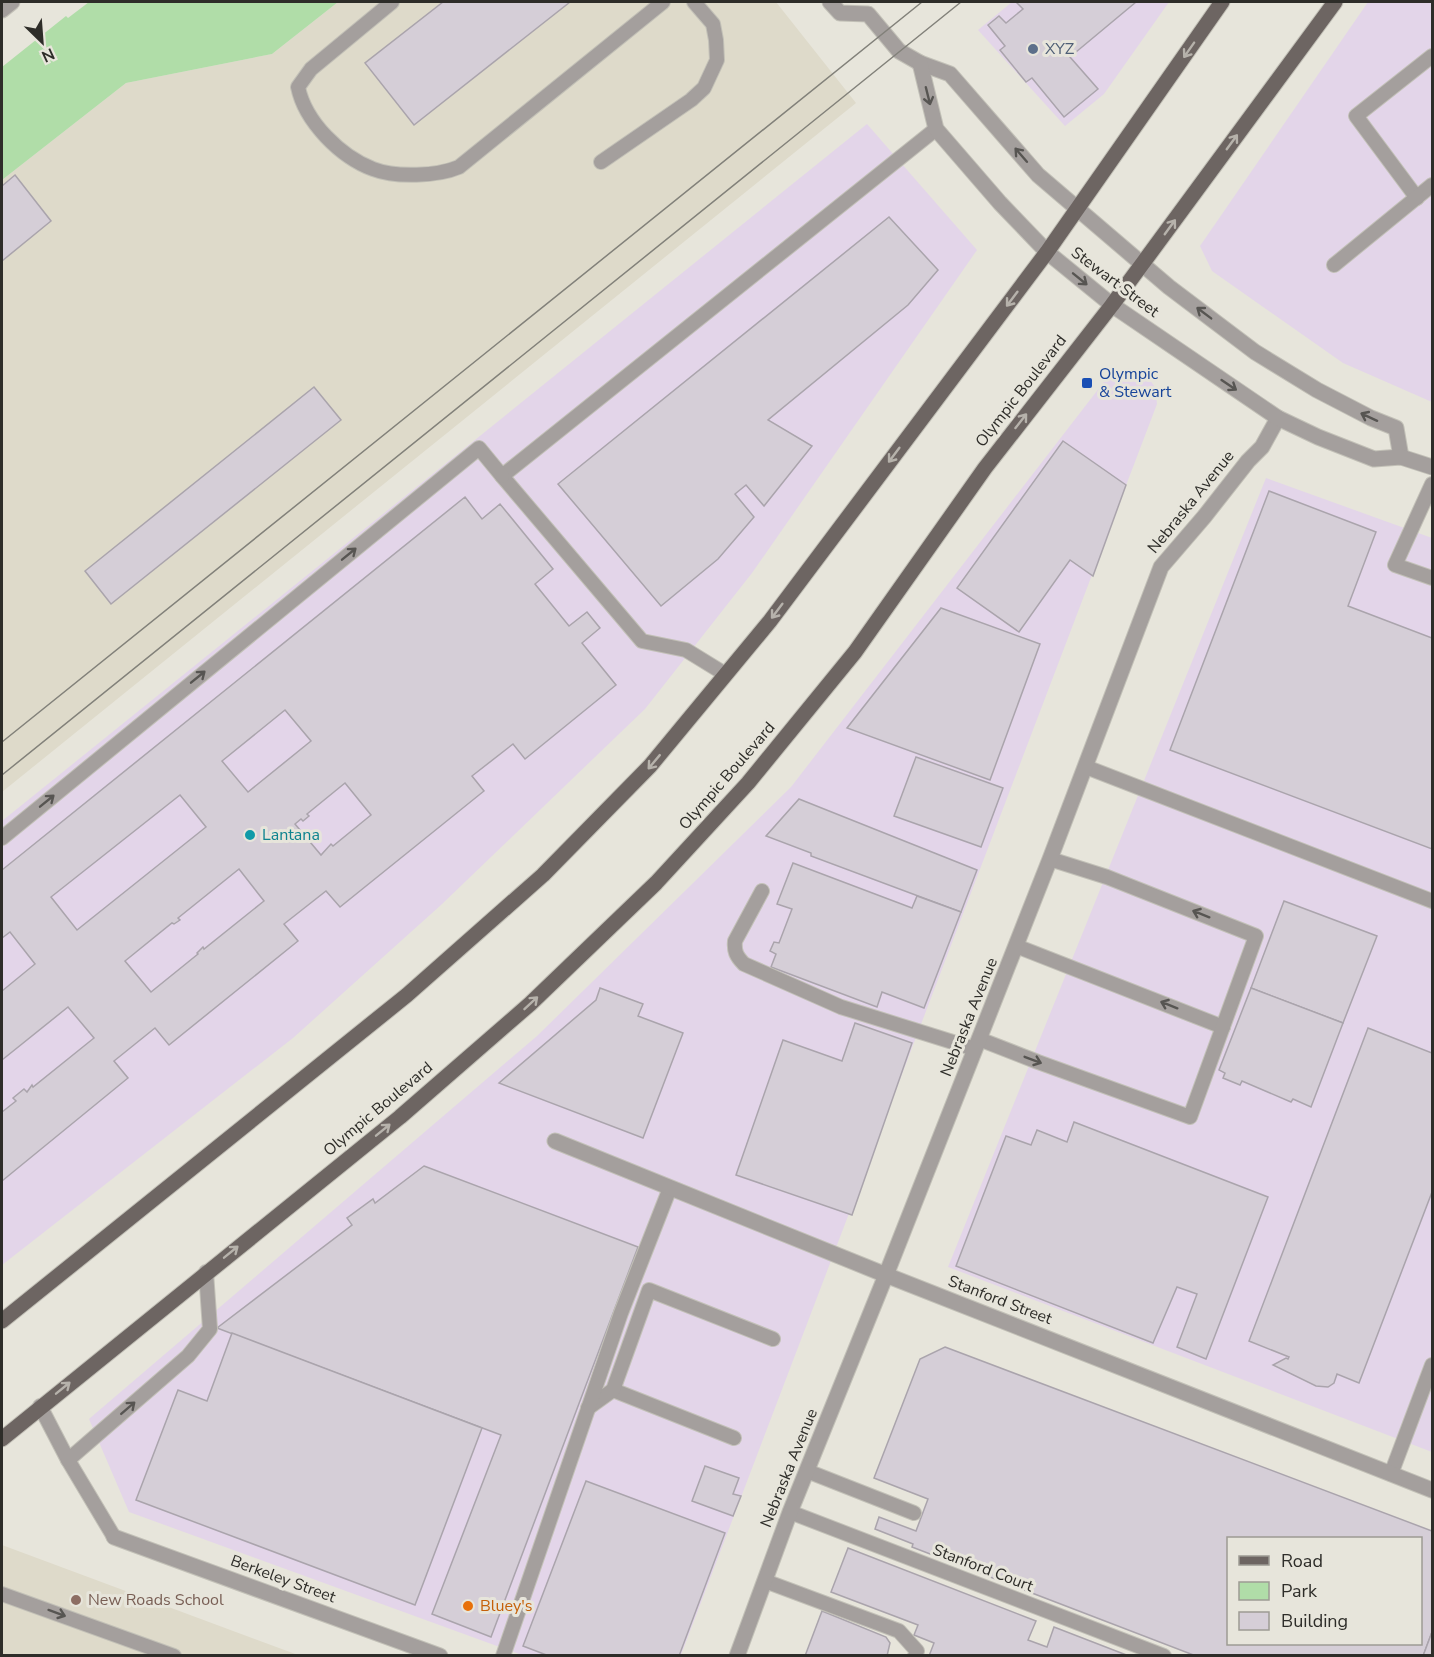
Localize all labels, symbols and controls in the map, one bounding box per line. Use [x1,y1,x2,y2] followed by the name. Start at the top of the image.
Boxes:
[12,12,72,72] north arrow
[1045,38,1075,60] place label: XYZ
[1183,41,1195,57] one-way arrow
[38,42,58,67] text: N
[1026,42,1040,56] marker: XYZ
[923,86,934,105] one-way arrow
[1226,135,1238,151] one-way arrow
[1014,148,1028,163] one-way arrow
[1164,219,1176,235] one-way arrow
[1066,242,1164,323] street label: Stewart Street
[1071,272,1087,285] one-way arrow
[1005,291,1018,307] one-way arrow
[1197,307,1213,320] one-way arrow
[970,330,1072,452] street label: Olympic Boulevard
[1099,363,1172,403] place label: Olympic & Stewart
[1080,376,1094,390] marker: Olympic & Stewart
[1221,379,1237,391] one-way arrow
[1360,410,1378,422] one-way arrow
[1014,414,1027,430] one-way arrow
[1143,446,1239,558] street label: Nebraska Avenue
[888,447,901,463] one-way arrow
[341,548,357,561] one-way arrow
[771,603,784,619] one-way arrow
[190,671,206,684] one-way arrow
[674,717,780,835] street label: Olympic Boulevard
[647,754,660,770] one-way arrow
[39,794,55,807] one-way arrow
[262,824,320,846] place label: Lantana
[243,828,257,842] marker: Lantana
[1193,908,1211,919] one-way arrow
[935,954,1003,1080] street label: Nebraska Avenue
[523,996,538,1010] one-way arrow
[1160,999,1179,1010] one-way arrow
[1024,1055,1042,1066] one-way arrow
[319,1057,437,1161] street label: Olympic Boulevard
[375,1123,390,1137] one-way arrow
[223,1246,239,1259] one-way arrow
[945,1270,1056,1330] street label: Stanford Street
[54,1381,70,1394] one-way arrow
[121,1401,136,1415] one-way arrow
[755,1405,823,1531] street label: Nebraska Avenue
[1227,1537,1422,1645] legend
[930,1539,1037,1597] street label: Stanford Court
[1281,1549,1323,1573] text: Road
[227,1550,339,1608] street label: Berkeley Street
[1281,1579,1318,1603] text: Park
[88,1589,224,1611] place label: New Roads School
[69,1593,83,1607] marker: New Roads School
[480,1595,532,1617] place label: Bluey's
[461,1599,475,1613] marker: Bluey's
[47,1609,65,1620] one-way arrow
[1281,1609,1348,1633] text: Building

